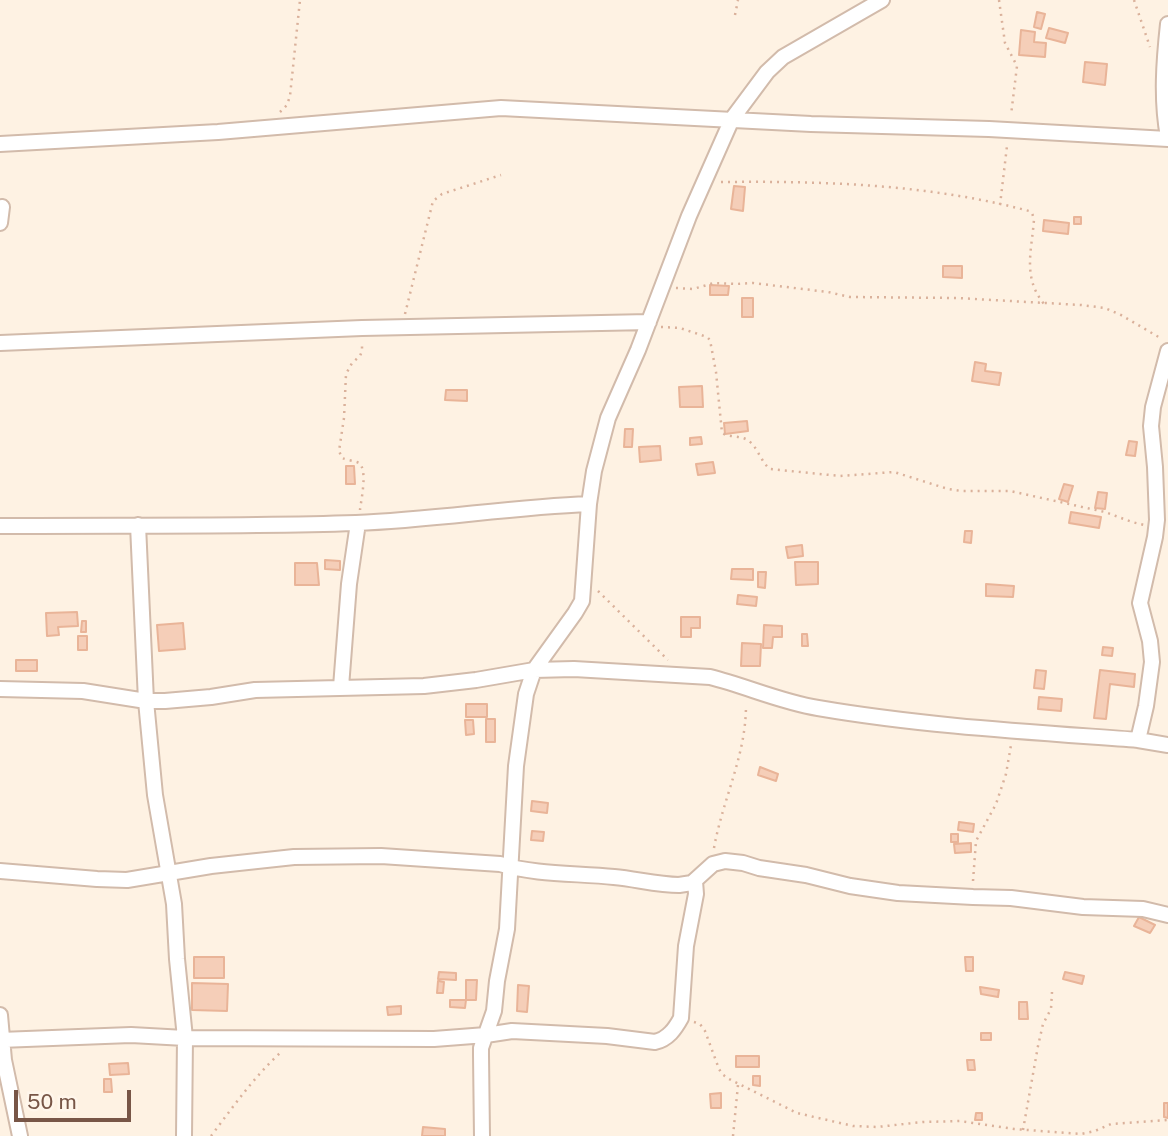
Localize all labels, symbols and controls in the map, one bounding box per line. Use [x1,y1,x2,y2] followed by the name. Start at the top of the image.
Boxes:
[18,1076,135,1120] scale bar
[27,1089,77,1114] text: 50 m

